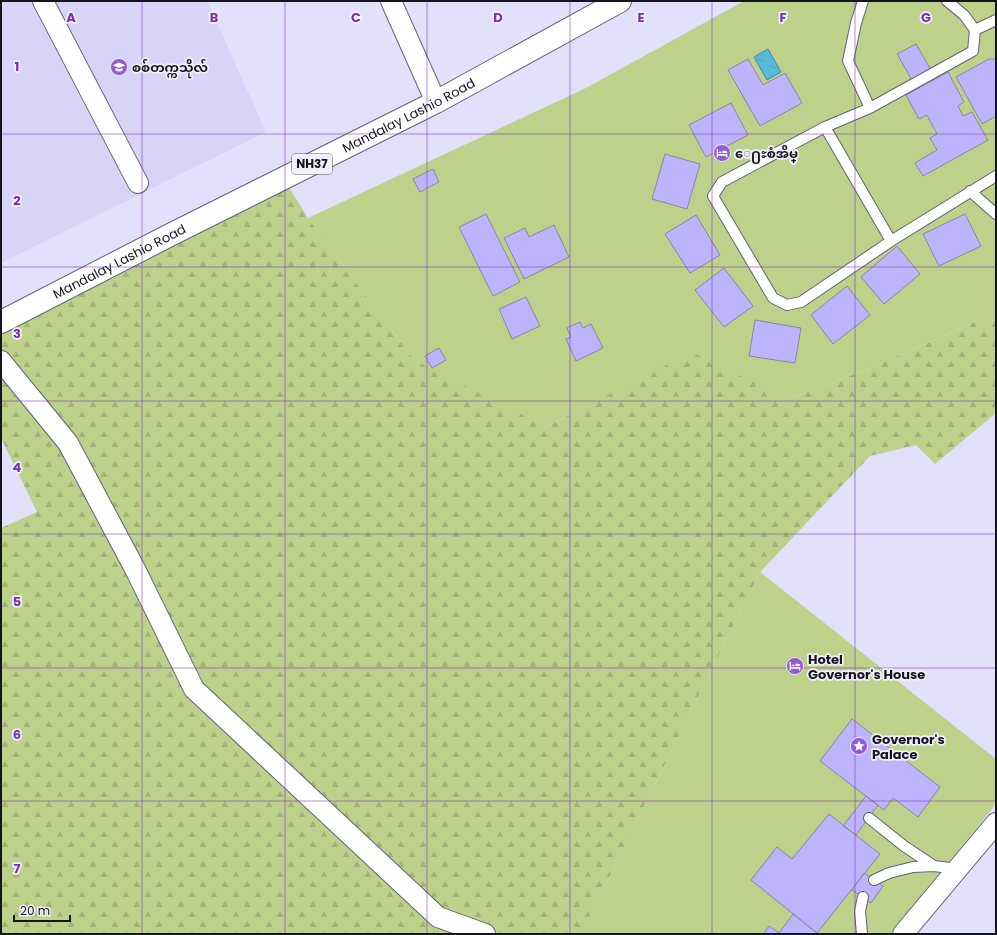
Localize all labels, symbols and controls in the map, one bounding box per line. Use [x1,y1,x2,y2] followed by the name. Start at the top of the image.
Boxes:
[66,8,76,27] text: A
[210,8,219,27] text: B
[351,8,361,27] text: C
[493,8,503,27] text: D
[637,8,645,27] text: E
[779,8,787,27] text: F
[921,8,931,27] text: G
[15,57,19,76] text: 1
[109,57,129,77] school or university icon: စစ်‌တက္ကသိုလ်
[132,58,208,79] place label: စစ်‌တက္ကသိုလ်
[339,73,479,157] street label: Mandalay Lashio Road
[712,143,732,163] hotel icon: ေ႐ႊစံအိမ္
[735,144,798,164] place label: ေ႐ႊစံအိမ္
[292,154,332,174] road number: NH37
[13,191,21,210] text: 2
[50,220,189,304] street label: Mandalay Lashio Road
[13,324,21,343] text: 3
[13,458,22,477] text: 4
[13,592,21,611] text: 5
[808,650,925,684] place label: Hotel Governor's House
[785,656,805,676] hotel icon: Hotel Governor's House
[13,725,21,744] text: 6
[872,730,945,764] place label: Governor's Palace
[849,736,869,756] place icon: Governor's Palace
[14,859,21,878] text: 7
[14,897,70,923] scale bar
[20,902,50,919] text: 20 m

